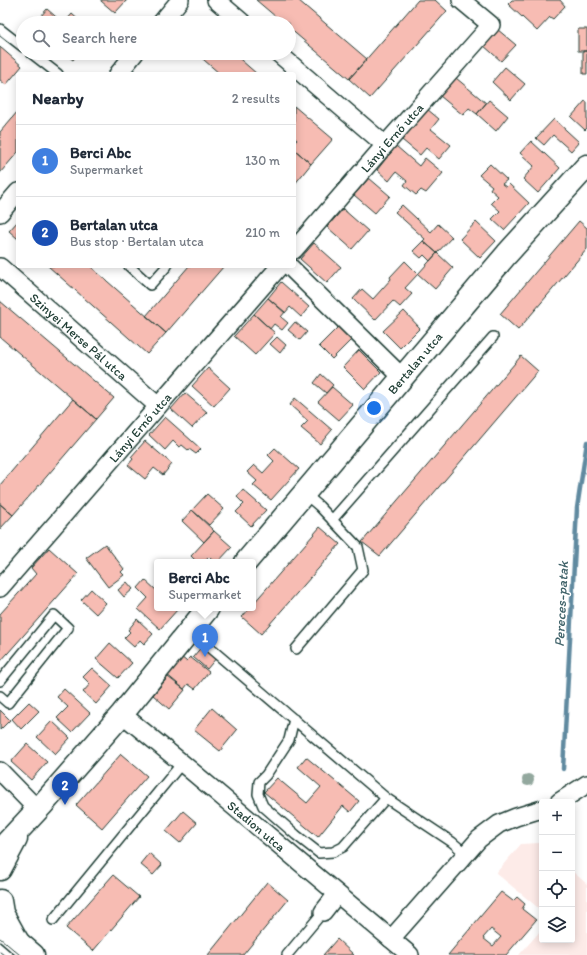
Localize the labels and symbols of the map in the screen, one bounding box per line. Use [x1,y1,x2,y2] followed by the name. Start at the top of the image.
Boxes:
[358,100,427,176] street label: Lányi Ernő utca
[27,290,130,384] street label: Szinyei Merse Pál utca
[385,329,446,397] street label: Bertalan utca
[106,389,175,465] street label: Lányi Ernő utca
[364,398,384,418] your location
[551,560,572,647] water label: Pereces-patak
[192,624,218,657] pin: 1
[52,772,78,805] pin: 2
[224,798,289,855] street label: Stadion utca

